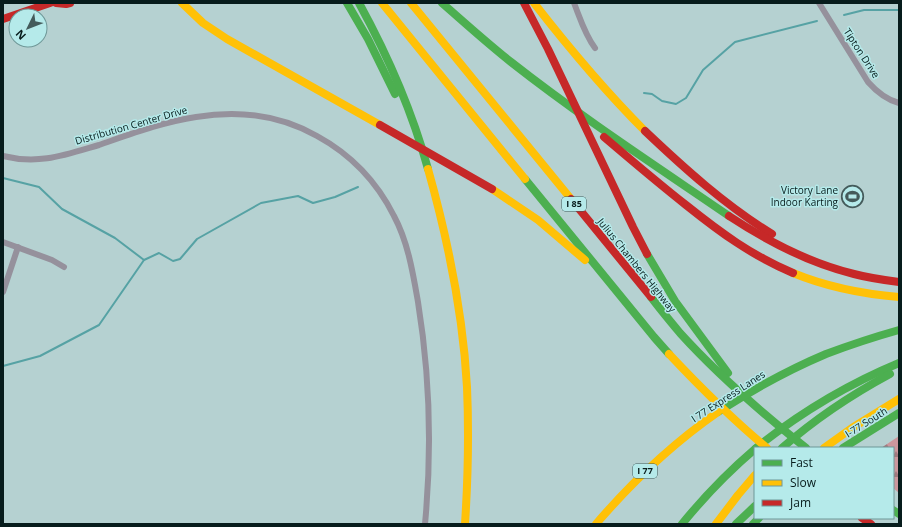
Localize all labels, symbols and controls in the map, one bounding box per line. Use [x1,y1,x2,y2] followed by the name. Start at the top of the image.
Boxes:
[8,8,48,48] north arrow
[841,25,884,81] street label: Tipton Drive
[12,27,29,44] text: N
[73,102,189,148] street label: Distribution Center Drive
[771,183,839,209] place label: Victory Lane Indoor Karting
[840,183,866,209] sports icon: Victory Lane Indoor Karting
[562,197,586,211] road number: I 85
[594,214,680,316] street label: Julius Chambers Highway
[688,367,768,425] street label: I 77 Express Lanes
[842,404,890,440] street label: I-77 South
[754,447,894,519] legend
[790,454,813,471] text: Fast
[633,464,657,478] road number: I 77
[790,474,817,491] text: Slow
[789,494,811,511] text: Jam

